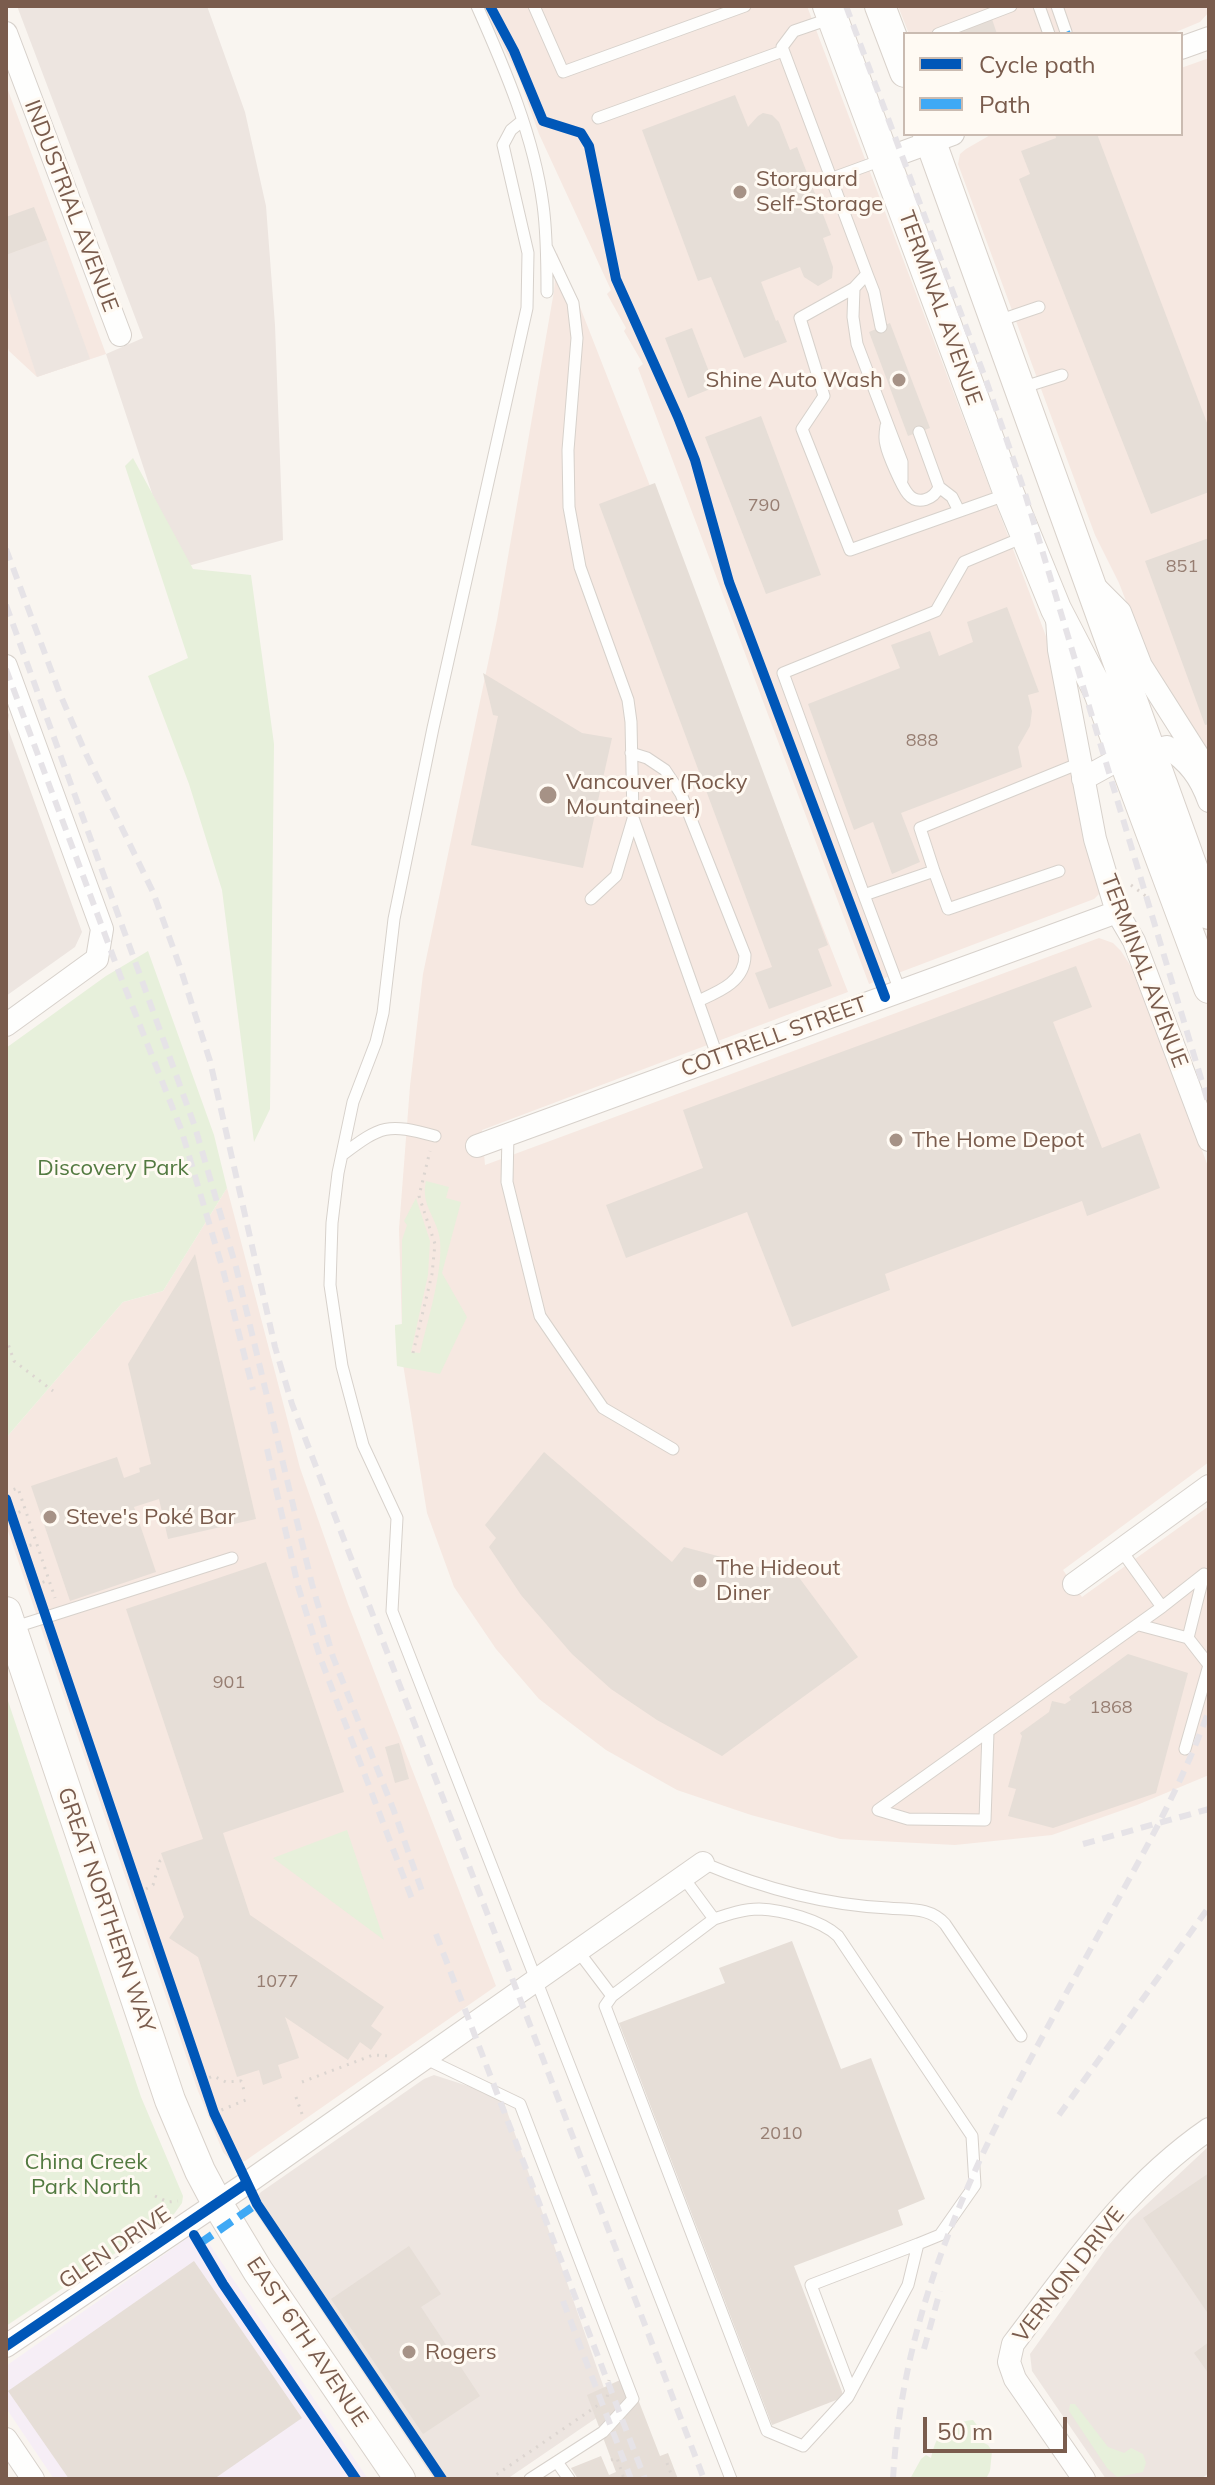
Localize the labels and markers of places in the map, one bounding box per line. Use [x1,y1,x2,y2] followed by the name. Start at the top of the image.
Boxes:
[756,166,883,218] place label: Storguard Self-Storage
[731,183,749,201] marker: Storguard Self-Storage
[706,367,883,393] place label: Shine Auto Wash
[890,371,908,389] marker: Shine Auto Wash
[566,769,747,820] place label: Vancouver (Rocky Mountaineer)
[537,784,559,806] marker: Vancouver (Rocky Mountaineer)
[912,1127,1084,1153] place label: The Home Depot
[887,1131,905,1149] marker: The Home Depot
[66,1504,235,1530] place label: Steve's Poké Bar
[41,1508,59,1526] marker: Steve's Poké Bar
[716,1555,840,1606] place label: The Hideout Diner
[691,1572,709,1590] marker: The Hideout Diner
[425,2339,497,2365] place label: Rogers
[400,2343,418,2361] marker: Rogers

